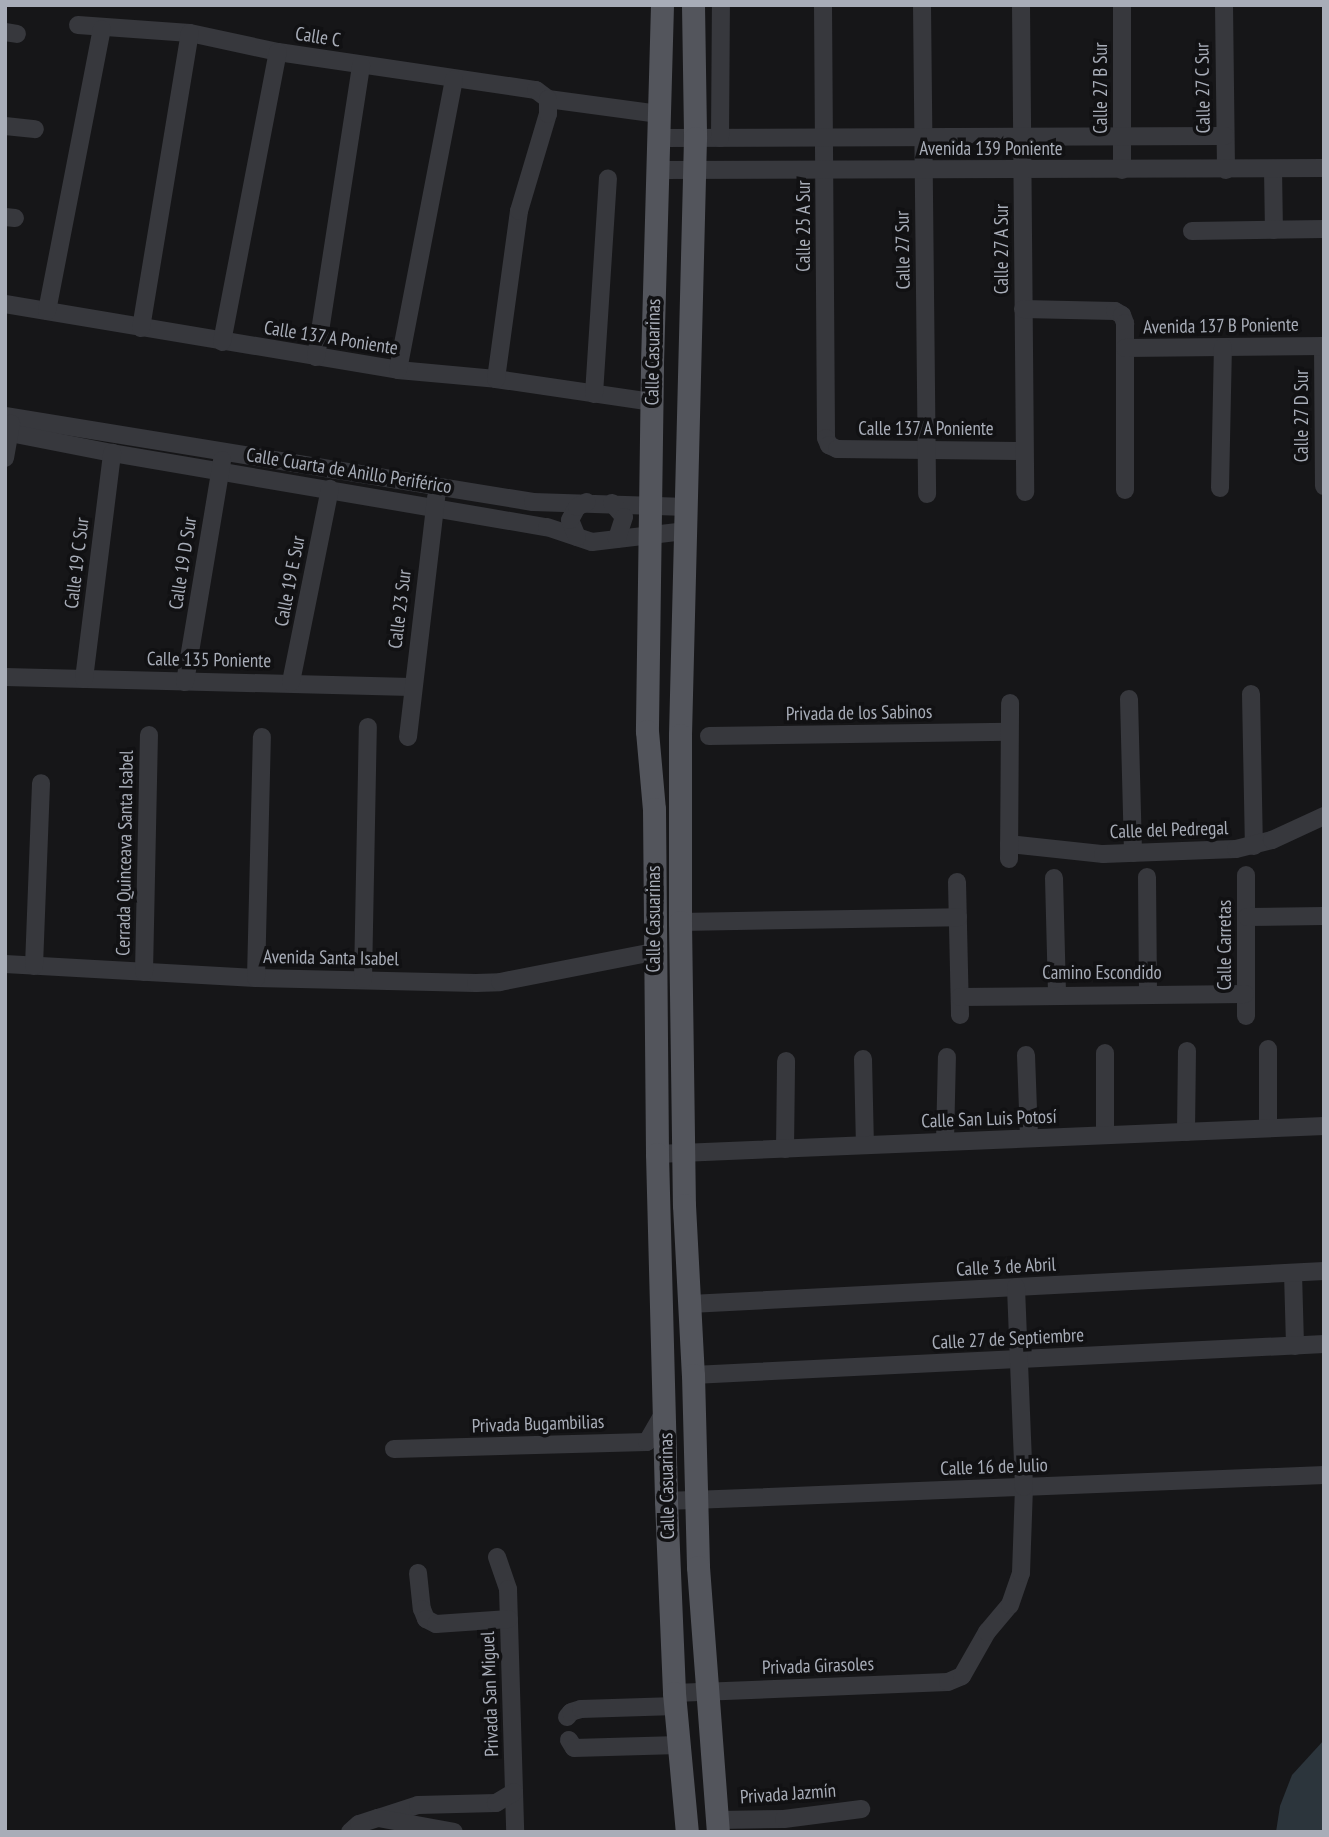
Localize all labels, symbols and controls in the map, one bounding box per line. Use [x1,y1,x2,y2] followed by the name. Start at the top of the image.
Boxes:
[294,22,342,52] street label: Calle C
[1090,42,1112,134] street label: Calle 27 B Sur
[1191,42,1215,134] street label: Calle 27 C Sur
[919,138,1063,160] street label: Avenida 139 Poniente
[793,180,815,272] street label: Calle 25 A Sur
[991,203,1013,295] street label: Calle 27 A Sur
[891,210,915,290] street label: Calle 27 Sur
[641,298,665,406] street label: Calle Casuarinas
[1143,313,1299,339] street label: Avenida 137 B Poniente
[261,316,401,360] street label: Calle 137 A Poniente
[1291,369,1313,463] street label: Calle 27 D Sur
[857,418,995,440] street label: Calle 137 A Poniente
[245,443,453,499] street label: Calle Cuarta de Anillo Periférico
[164,515,202,611] street label: Calle 19 D Sur
[60,516,94,610] street label: Calle 19 C Sur
[270,534,310,628] street label: Calle 19 E Sur
[384,568,416,650] street label: Calle 23 Sur
[147,648,271,672] street label: Calle 135 Poniente
[786,700,932,726] street label: Privada de los Sabinos
[112,750,138,956] street label: Cerrada Quinceava Santa Isabel
[1109,817,1229,843] street label: Calle del Pedregal
[643,866,665,972] street label: Calle Casuarinas
[1214,900,1236,990] street label: Calle Carretas
[263,945,399,971] street label: Avenida Santa Isabel
[1042,962,1162,984] street label: Camino Escondido
[921,1105,1057,1133] street label: Calle San Luis Potosí
[955,1253,1057,1281] street label: Calle 3 de Abril
[931,1324,1085,1354] street label: Calle 27 de Septiembre
[471,1410,605,1438] street label: Privada Bugambilias
[655,1432,679,1540] street label: Calle Casuarinas
[940,1454,1048,1480] street label: Calle 16 de Julio
[476,1631,504,1757] street label: Privada San Miguel
[762,1653,874,1679] street label: Privada Girasoles
[739,1779,837,1809] street label: Privada Jazmín

